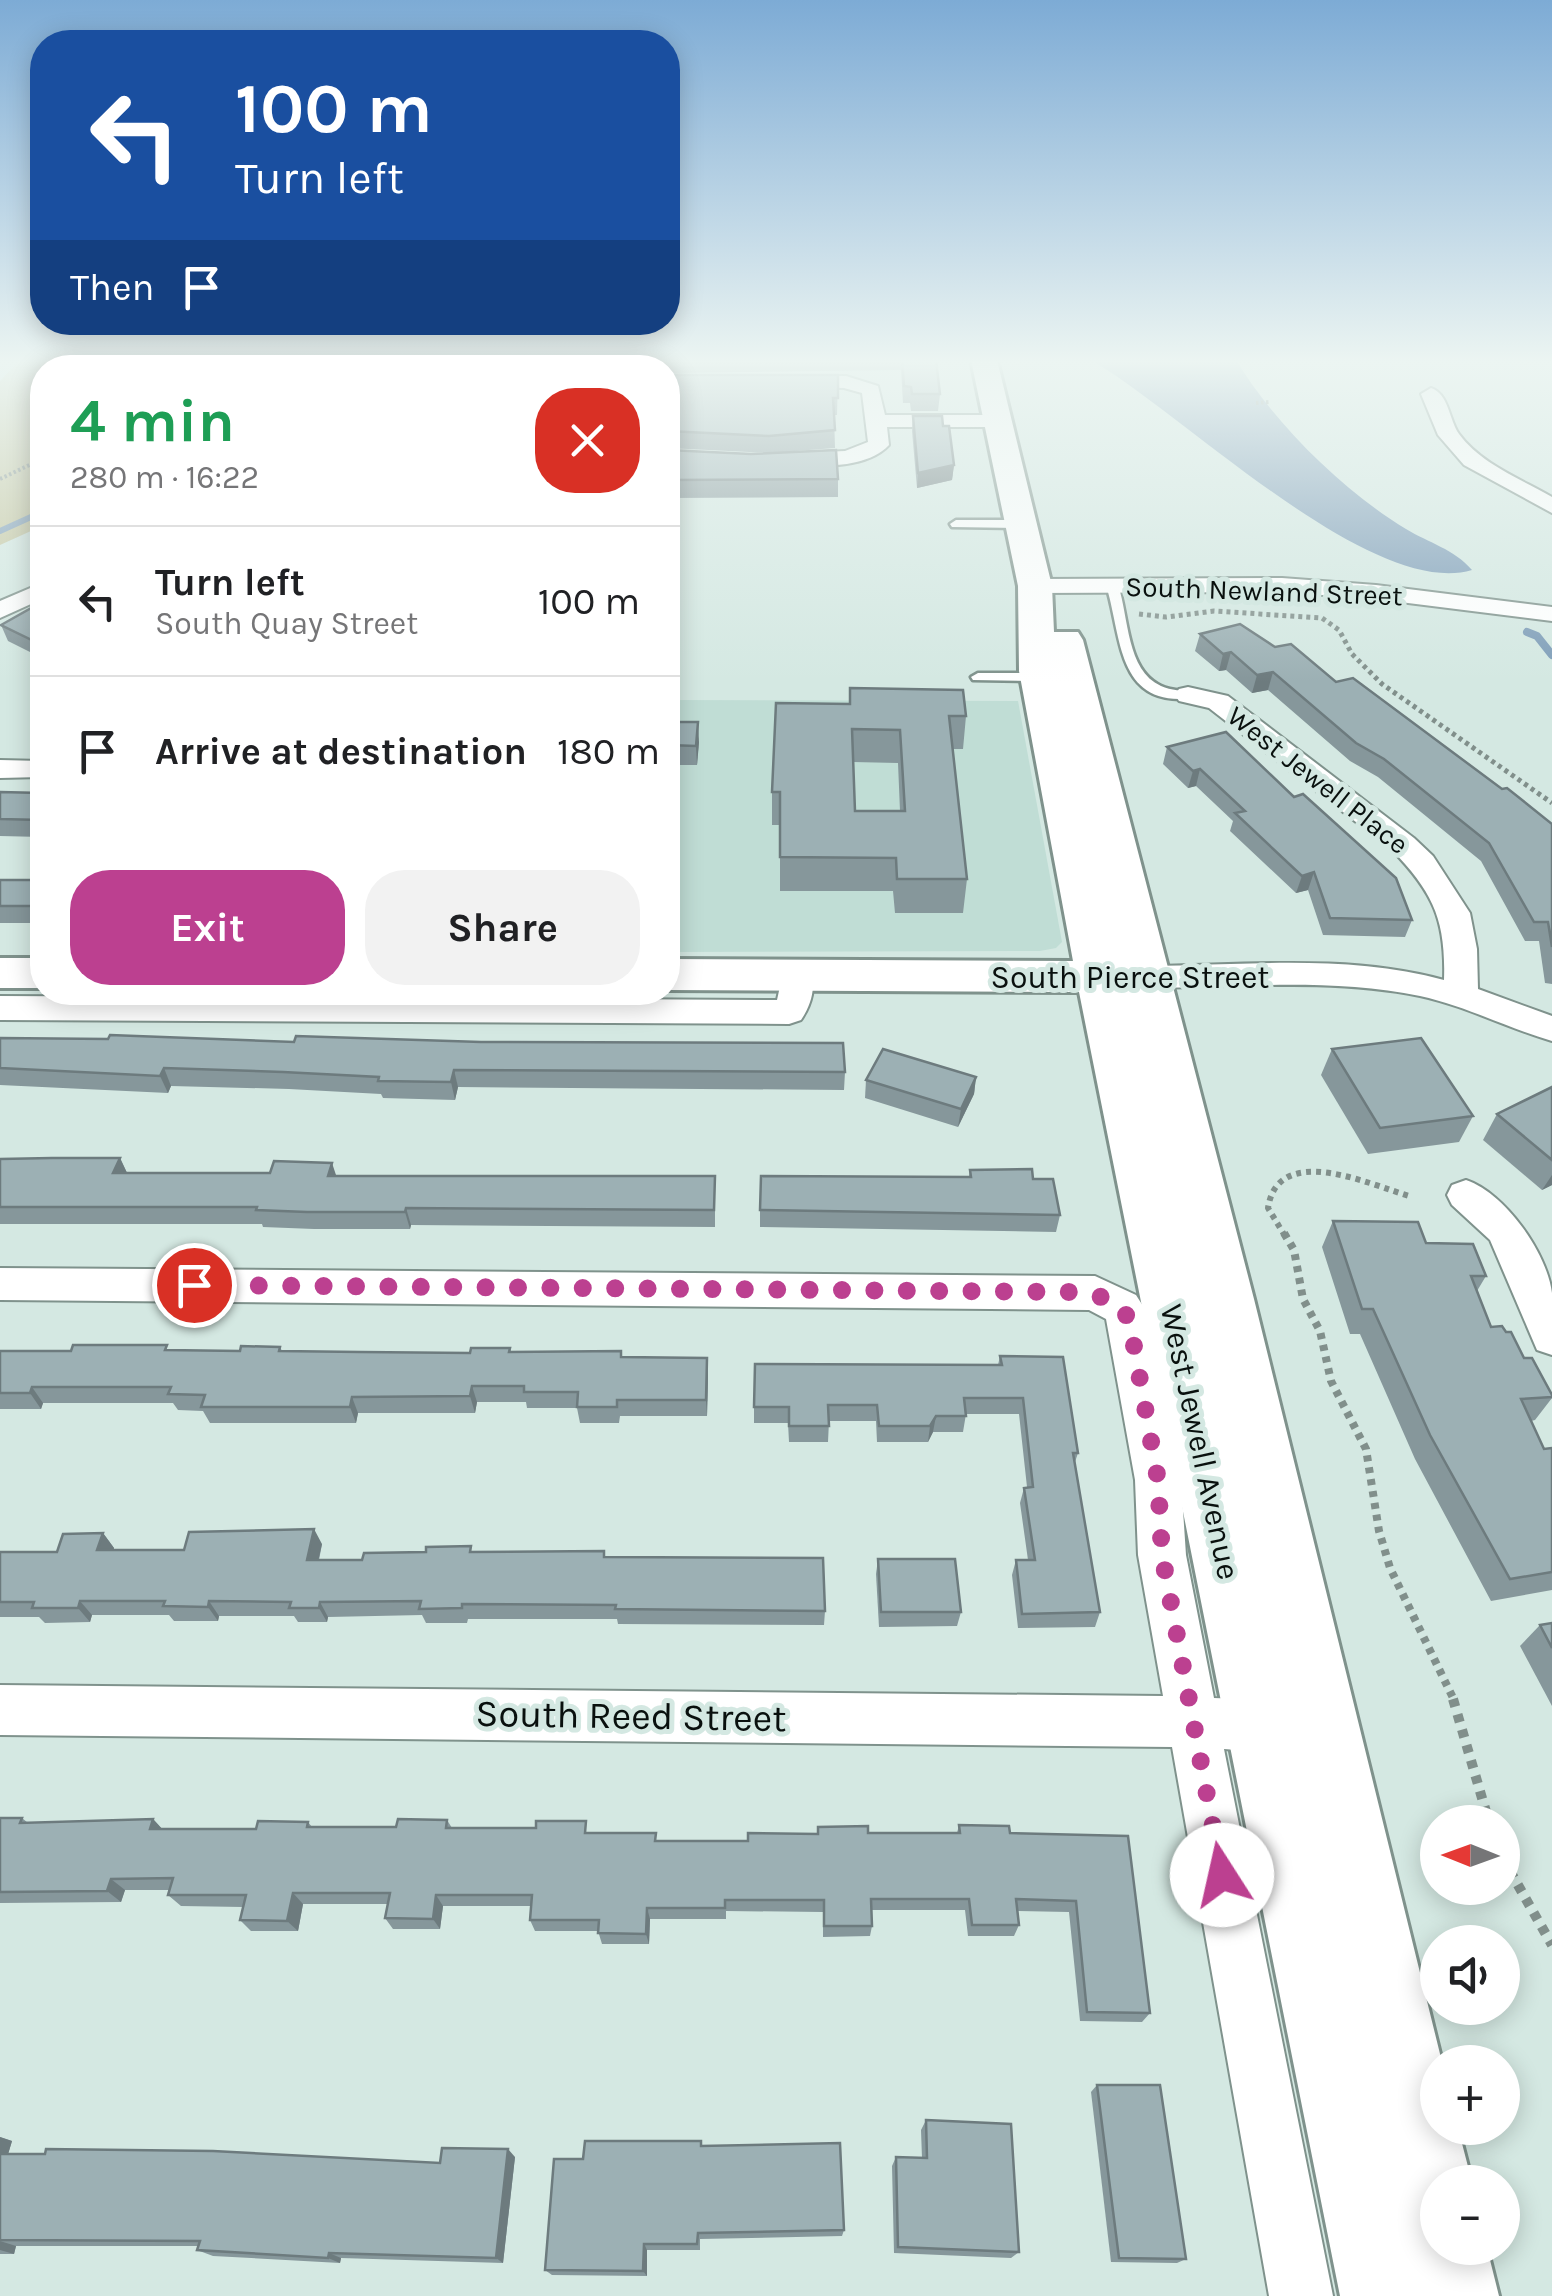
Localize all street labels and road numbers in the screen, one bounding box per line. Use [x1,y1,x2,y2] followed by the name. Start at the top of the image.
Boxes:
[1125,570,1403,612] street label: South Newland Street
[1221,699,1415,861] street label: West Jewell Place
[991,959,1269,996] street label: South Pierce Street
[1153,1301,1247,1583] street label: West Jewell Avenue
[475,1691,787,1741] street label: South Reed Street

